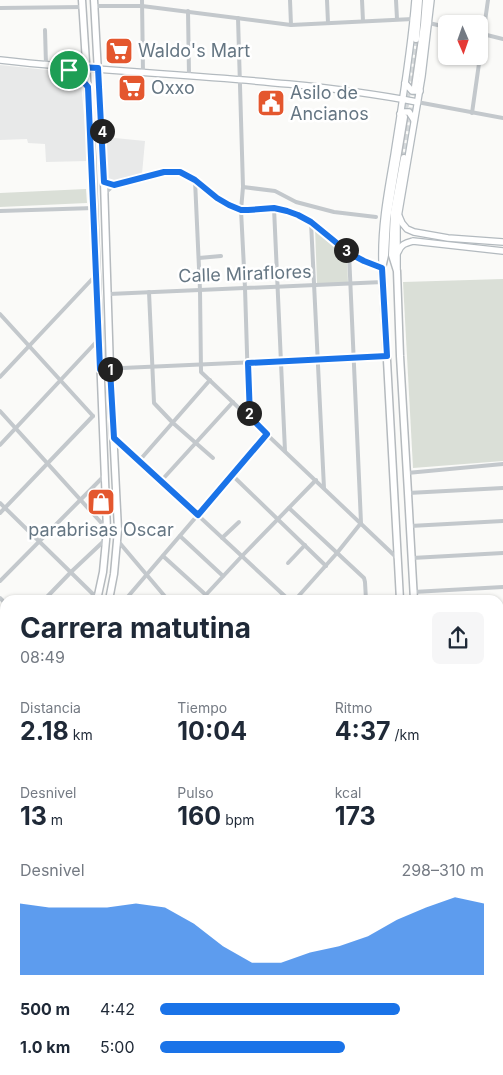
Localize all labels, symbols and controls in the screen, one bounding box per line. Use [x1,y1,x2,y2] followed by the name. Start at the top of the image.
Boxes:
[438,15,488,65] north arrow
[438,15,488,65] map controls
[104,36,134,66] supermarket icon: Waldo's Mart
[138,40,250,61] place label: Waldo's Mart
[48,49,90,91] pin
[55,56,83,84] icon: arrive
[117,73,147,103] supermarket icon: Oxxo
[151,77,195,98] place label: Oxxo
[290,82,369,124] place label: Asilo de Ancianos
[256,88,286,118] public building icon: Asilo de Ancianos
[90,118,114,144] pin: 4
[98,123,107,140] text: 4
[334,238,358,262] pin: 3
[342,242,351,259] text: 3
[178,261,312,286] street label: Calle Miraflores
[98,356,122,382] pin: 1
[107,361,114,378] text: 1
[236,400,262,426] pin: 2
[245,405,254,422] text: 2
[86,487,116,517] shop icon: parabrisas Oscar
[28,519,174,540] place label: parabrisas Oscar
[20,611,251,645] text: Carrera matutina
[432,612,484,664] button: share
[20,647,65,667] text: 08:49
[20,699,81,716] text: Distancia
[177,699,227,716] text: Tiempo
[335,699,372,716] text: Ritmo
[20,716,69,746] text: 2.18
[177,716,247,746] text: 10:04
[335,716,391,746] text: 4:37
[69,726,93,743] text: km
[391,726,420,743] text: /km
[20,784,76,801] text: Desnivel
[177,784,214,801] text: Pulso
[335,784,361,801] text: kcal
[20,801,47,831] text: 13
[177,801,221,831] text: 160
[335,801,376,831] text: 173
[47,811,63,828] text: m
[221,811,255,828] text: bpm
[20,860,85,880] text: Desnivel
[401,860,484,880] text: 298–310 m
[20,999,70,1019] text: 500 m
[100,999,135,1019] text: 4:42
[20,1037,70,1057] text: 1.0 km
[100,1037,135,1057] text: 5:00

